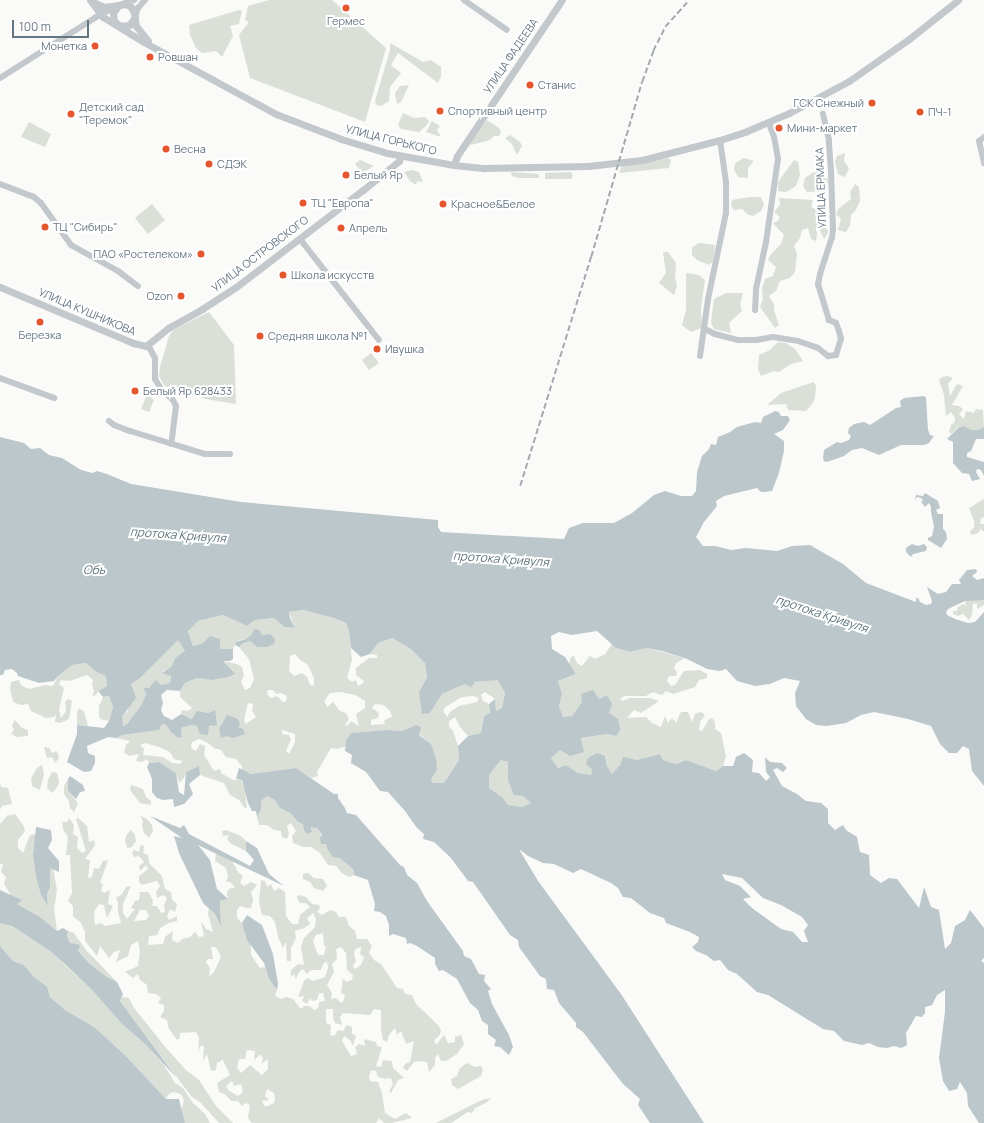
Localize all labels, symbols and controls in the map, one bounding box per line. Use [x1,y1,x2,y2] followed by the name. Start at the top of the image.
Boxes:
[341,3,351,13] marker: Гермес
[14,12,91,38] scale bar
[327,14,365,28] place label: Гермес
[481,16,541,96] street label: УЛИЦА ФАДЕЕВА
[19,18,51,35] text: 100 m
[41,39,87,53] place label: Монетка
[90,41,100,51] marker: Монетка
[158,50,198,64] place label: Ровшан
[145,52,155,62] marker: Ровшан
[538,78,576,92] place label: Станис
[525,80,535,90] marker: Станис
[793,96,864,110] place label: ГСК Снежный
[867,98,877,108] marker: ГСК Снежный
[79,101,144,127] place label: Детский сад "Теремок"
[448,104,547,118] place label: Спортивный центр
[928,105,952,119] place label: ПЧ-1
[435,106,445,116] marker: Спортивный центр
[915,107,925,117] marker: ПЧ-1
[66,109,76,119] marker: Детский сад "Теремок"
[787,121,857,135] place label: Мини-маркет
[344,122,438,158] street label: УЛИЦА ГОРЬКОГО
[774,123,784,133] marker: Мини-маркет
[174,142,206,156] place label: Весна
[161,144,171,154] marker: Весна
[813,147,829,229] street label: УЛИЦА ЕРМАКА
[217,157,247,171] place label: СДЭК
[204,159,214,169] marker: СДЭК
[354,168,403,182] place label: Белый Яр
[341,170,351,180] marker: Белый Яр
[311,196,374,210] place label: ТЦ "Европа"
[451,197,535,211] place label: Красное&Белое
[298,198,308,208] marker: ТЦ "Европа"
[438,199,448,209] marker: Красное&Белое
[209,213,311,295] street label: УЛИЦА ОСТРОВСКОГО
[53,220,117,234] place label: ТЦ "Сибирь"
[349,221,387,235] place label: Апрель
[40,222,50,232] marker: ТЦ "Сибирь"
[336,223,346,233] marker: Апрель
[93,247,193,261] place label: ПАО «Ростелеком»
[196,249,206,259] marker: ПАО «Ростелеком»
[291,268,374,282] place label: Школа искусств
[278,270,288,280] marker: Школа искусств
[36,285,138,339] street label: УЛИЦА КУШНИКОВА
[147,289,173,303] place label: Ozon
[176,291,186,301] marker: Ozon
[35,317,45,327] marker: Березка
[19,328,61,342] place label: Березка
[268,329,368,343] place label: Средняя школа №1
[255,331,265,341] marker: Средняя школа №1
[385,342,424,356] place label: Ивушка
[372,344,382,354] marker: Ивушка
[143,384,232,398] place label: Белый Яр 628433
[130,386,140,396] marker: Белый Яр 628433
[130,524,226,546] water label: протока Кривуля
[453,548,549,570] water label: протока Кривуля
[83,563,105,577] water label: Обь
[774,592,870,636] water label: протока Кривуля

